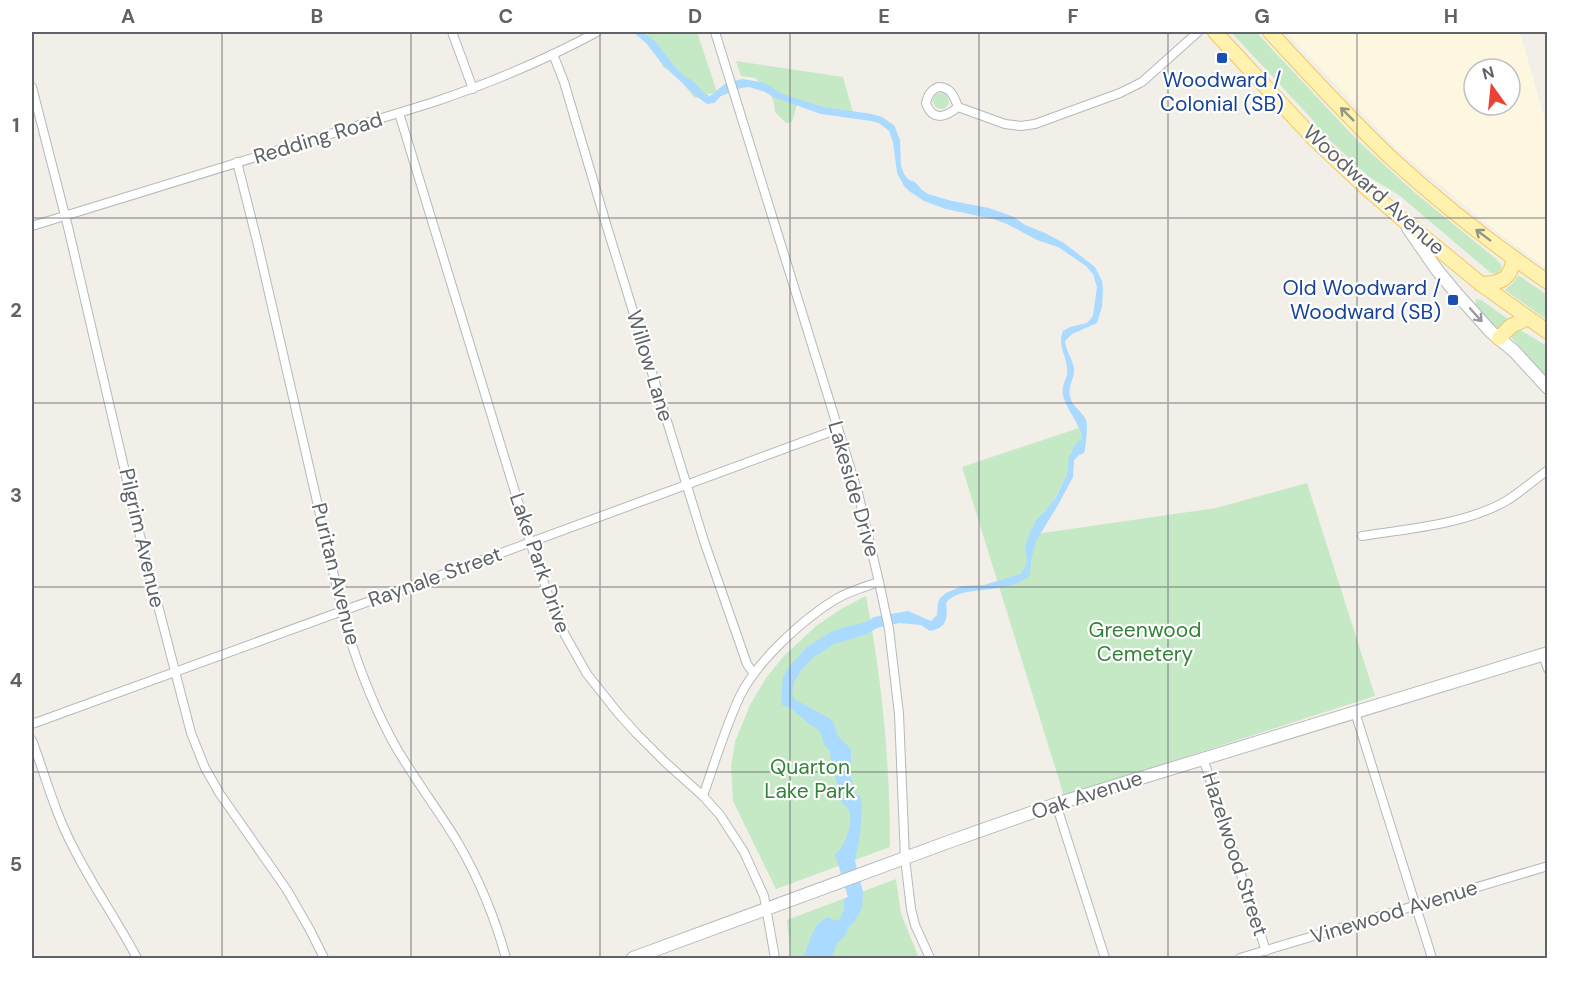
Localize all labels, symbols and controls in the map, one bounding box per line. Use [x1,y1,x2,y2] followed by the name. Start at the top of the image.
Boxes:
[121,3,135,29] text: A
[311,3,323,29] text: B
[499,3,513,29] text: C
[688,3,702,29] text: D
[878,3,890,29] text: E
[1067,3,1079,29] text: F
[1254,3,1270,29] text: G
[1444,3,1458,29] text: H
[1215,51,1229,65] marker: Woodward / Colonial (SB)
[1462,57,1522,117] north arrow
[1480,61,1497,85] text: N
[1160,66,1284,118] place label: Woodward / Colonial (SB)
[250,105,386,171] street label: Redding Road
[1339,106,1354,121] one-way arrow
[12,112,20,138] text: 1
[1297,119,1451,261] street label: Woodward Avenue
[1476,228,1492,241] one-way arrow
[1283,274,1441,326] place label: Old Woodward / Woodward (SB)
[1446,293,1460,307] marker: Old Woodward / Woodward (SB)
[10,297,22,323] text: 2
[620,307,680,425] street label: Willow Lane
[1469,307,1483,322] one-way arrow
[821,418,887,560] street label: Lakeside Drive
[112,466,172,610] street label: Pilgrim Avenue
[10,482,22,508] text: 3
[503,489,577,637] street label: Lake Park Drive
[305,500,367,648] street label: Puritan Avenue
[364,540,506,614] street label: Raynale Street
[1089,616,1201,668] park label: Greenwood Cemetery
[10,667,23,693] text: 4
[764,753,856,805] park label: Quarton Lake Park
[1028,764,1146,826] street label: Oak Avenue
[1195,768,1275,940] street label: Hazelwood Street
[10,851,22,877] text: 5
[1307,873,1481,951] street label: Vinewood Avenue

